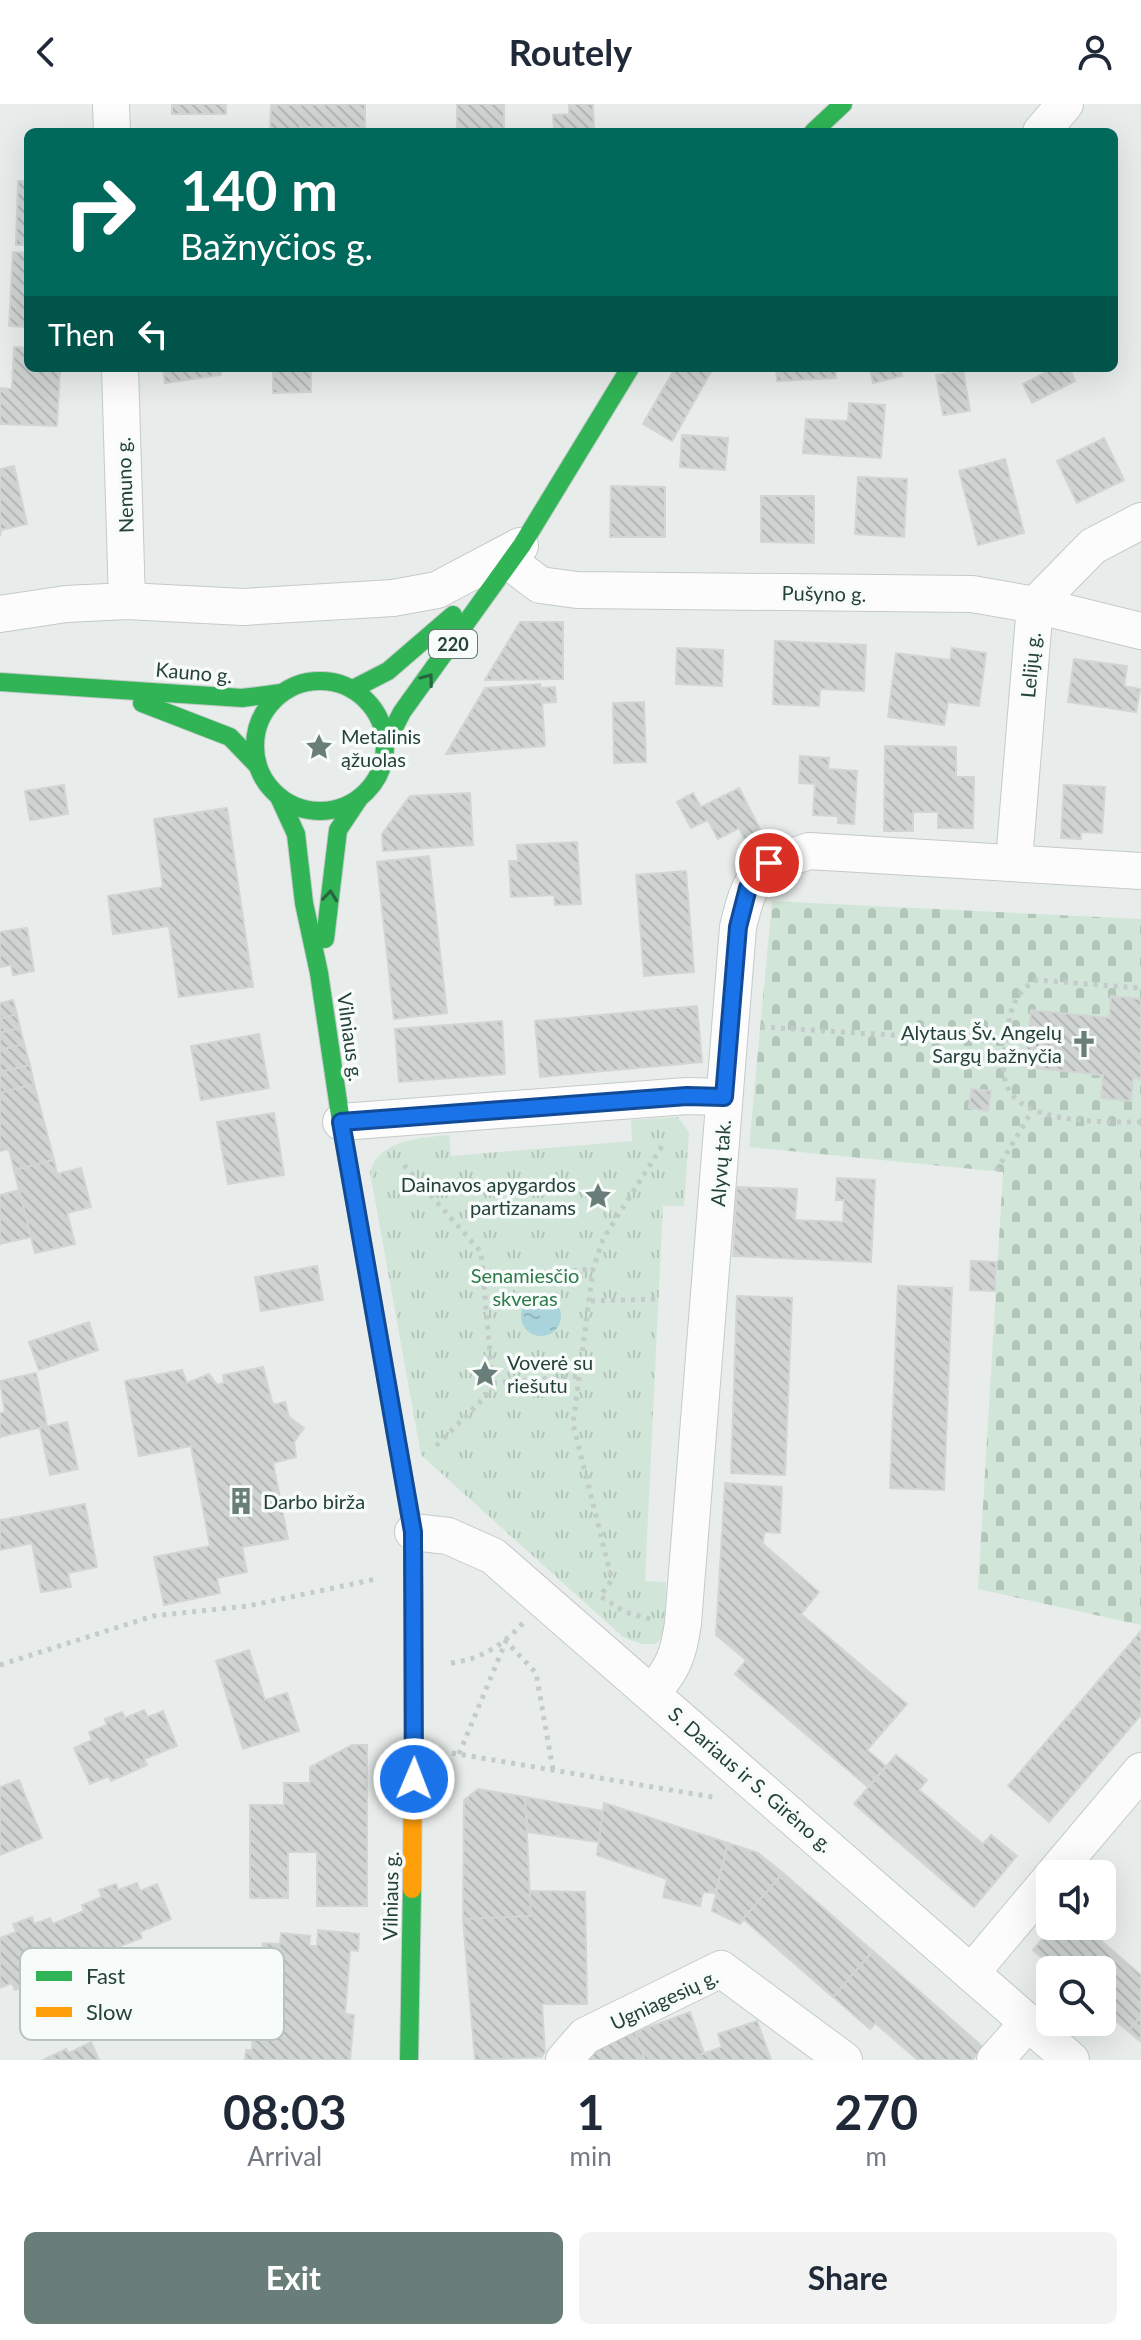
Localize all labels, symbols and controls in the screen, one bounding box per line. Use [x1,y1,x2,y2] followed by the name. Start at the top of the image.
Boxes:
[24,30,68,74] icon: back
[509,30,632,74] text: Routely
[1073,30,1117,74] icon: person
[180,156,338,223] text: 140 m
[48,160,152,264] icon: right
[180,224,373,268] text: Bažnyčios g.
[131,312,175,356] icon: left
[48,316,115,352] text: Then
[110,437,138,533] street label: Nemuno g.
[781,580,867,606] street label: Pušyno g.
[429,630,477,658] road number: 220
[1015,631,1045,699] street label: Lelijų g.
[155,657,233,687] street label: Kauno g.
[419,673,433,687] one-way arrow
[341,724,421,771] place label: Metalinis ąžuolas
[304,732,334,762] place icon: Metalinis ąžuolas
[735,829,803,897] pin
[747,841,791,885] icon: arrive
[322,889,339,902] one-way arrow
[333,991,369,1083] street label: Vilniaus g.
[901,1020,1062,1067] place label: Alytaus Šv. Angelų Sargų bažnyčia
[1069,1029,1099,1059] church icon: Alytaus Šv. Angelų Sargų bažnyčia
[705,1119,735,1207] street label: Alyvų tak.
[401,1172,576,1219] place label: Dainavos apygardos partizanams
[583,1181,613,1211] place icon: Dainavos apygardos partizanams
[471,1263,579,1310] park label: Senamiesčio skveras
[507,1350,593,1397] place label: Voverė su riešutu
[470,1359,500,1389] place icon: Voverė su riešutu
[226,1486,256,1516] building icon: Darbo birža
[263,1489,365,1513] place label: Darbo birža
[664,1701,838,1857] street label: S. Dariaus ir S. Girėno g.
[372,1737,456,1821] position arrow
[377,1851,403,1941] street label: Vilniaus g.
[1036,1860,1116,2036] map controls
[1036,1860,1116,1940] button: sound
[20,1948,284,2040] legend
[1036,1956,1116,2036] button: search
[86,1962,125,1989] text: Fast
[606,1964,722,2034] street label: Ugniagesių g.
[86,1998,133,2025] text: Slow
[223,2083,347,2140] text: 08:03
[577,2083,605,2140] text: 1
[835,2083,918,2140] text: 270
[247,2140,322,2172] text: Arrival
[570,2140,612,2172] text: min
[866,2140,887,2172] text: m
[24,2232,563,2324] button: Exit
[579,2232,1117,2324] button: Share

